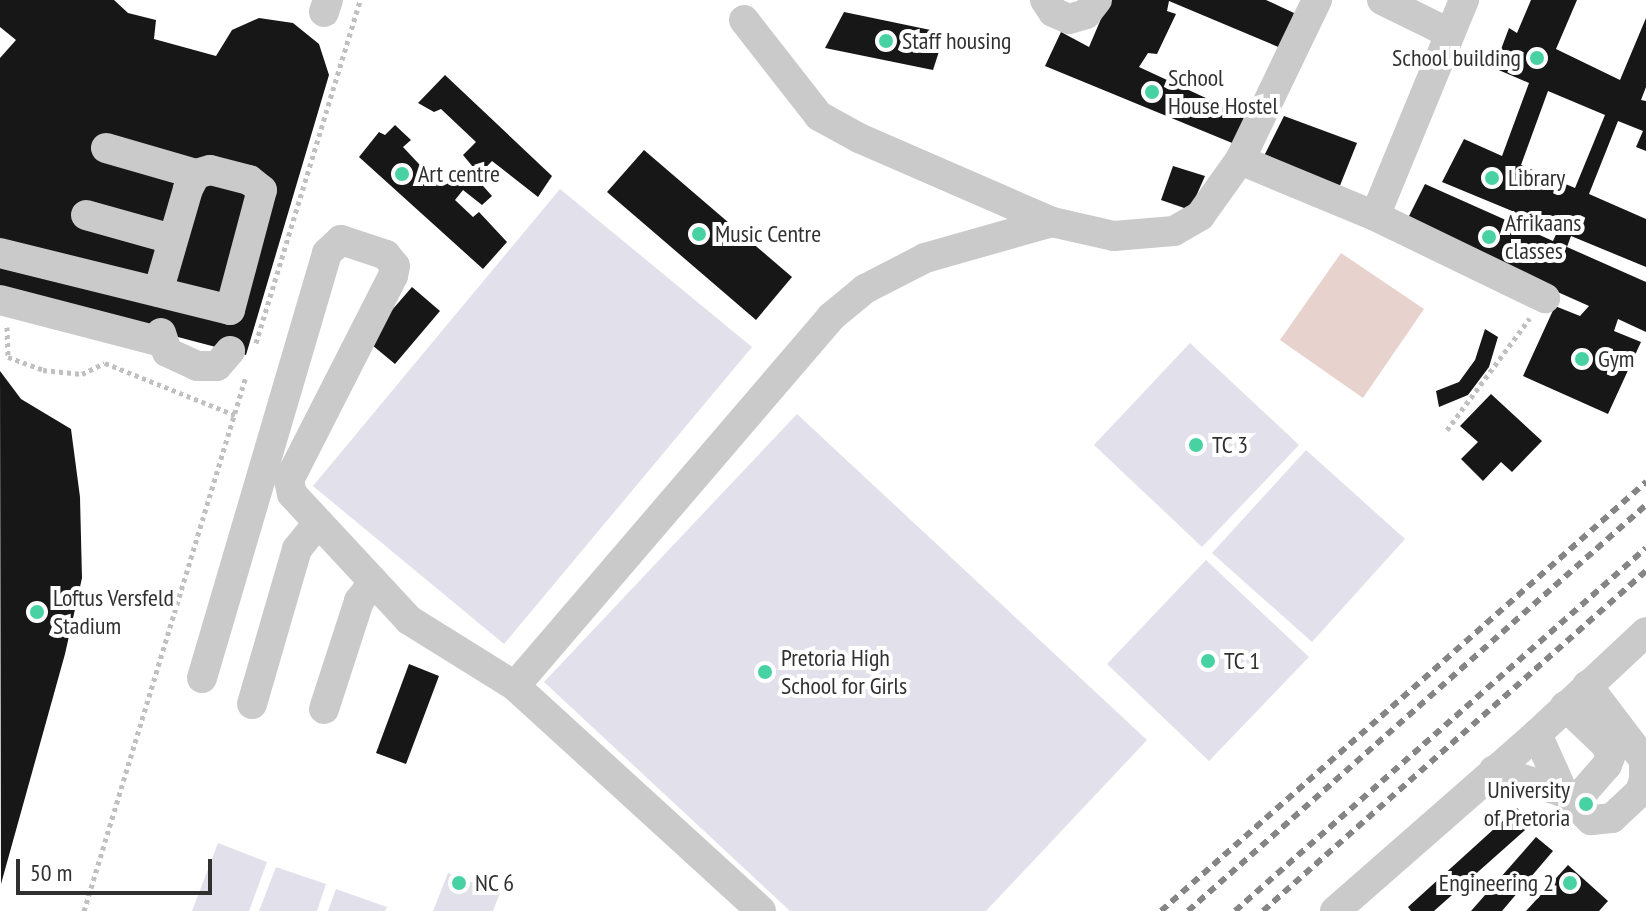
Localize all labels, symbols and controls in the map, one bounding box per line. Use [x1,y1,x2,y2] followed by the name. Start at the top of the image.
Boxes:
[902,27,1011,55] place label: Staff housing
[877,32,895,50] marker: Staff housing
[1392,44,1521,72] place label: School building
[1528,49,1546,67] marker: School building
[1168,64,1278,120] place label: School House Hostel
[1143,83,1161,101] marker: School House Hostel
[418,160,500,188] place label: Art centre
[1508,164,1565,192] place label: Library
[393,165,411,183] marker: Art centre
[1483,169,1501,187] marker: Library
[1505,209,1581,265] place label: Afrikaans classes
[715,220,822,248] place label: Music Centre
[690,225,708,243] marker: Music Centre
[1480,228,1498,246] marker: Afrikaans classes
[1598,345,1634,373] place label: Gym
[1573,350,1591,368] marker: Gym
[1212,431,1249,459] place label: TC 3
[1187,436,1205,454] marker: TC 3
[53,584,175,640] place label: Loftus Versfeld Stadium
[28,603,46,621] marker: Loftus Versfeld Stadium
[781,644,907,700] place label: Pretoria High School for Girls
[1224,647,1261,675] place label: TC 1
[1199,652,1217,670] marker: TC 1
[756,663,774,681] marker: Pretoria High School for Girls
[1484,776,1570,832] place label: University of Pretoria
[1577,795,1595,813] marker: University of Pretoria
[20,843,216,893] scale bar
[30,857,72,888] text: 50 m
[475,869,515,897] place label: NC 6
[1439,869,1554,897] place label: Engineering 2
[450,874,468,892] marker: NC 6
[1561,874,1579,892] marker: Engineering 2

